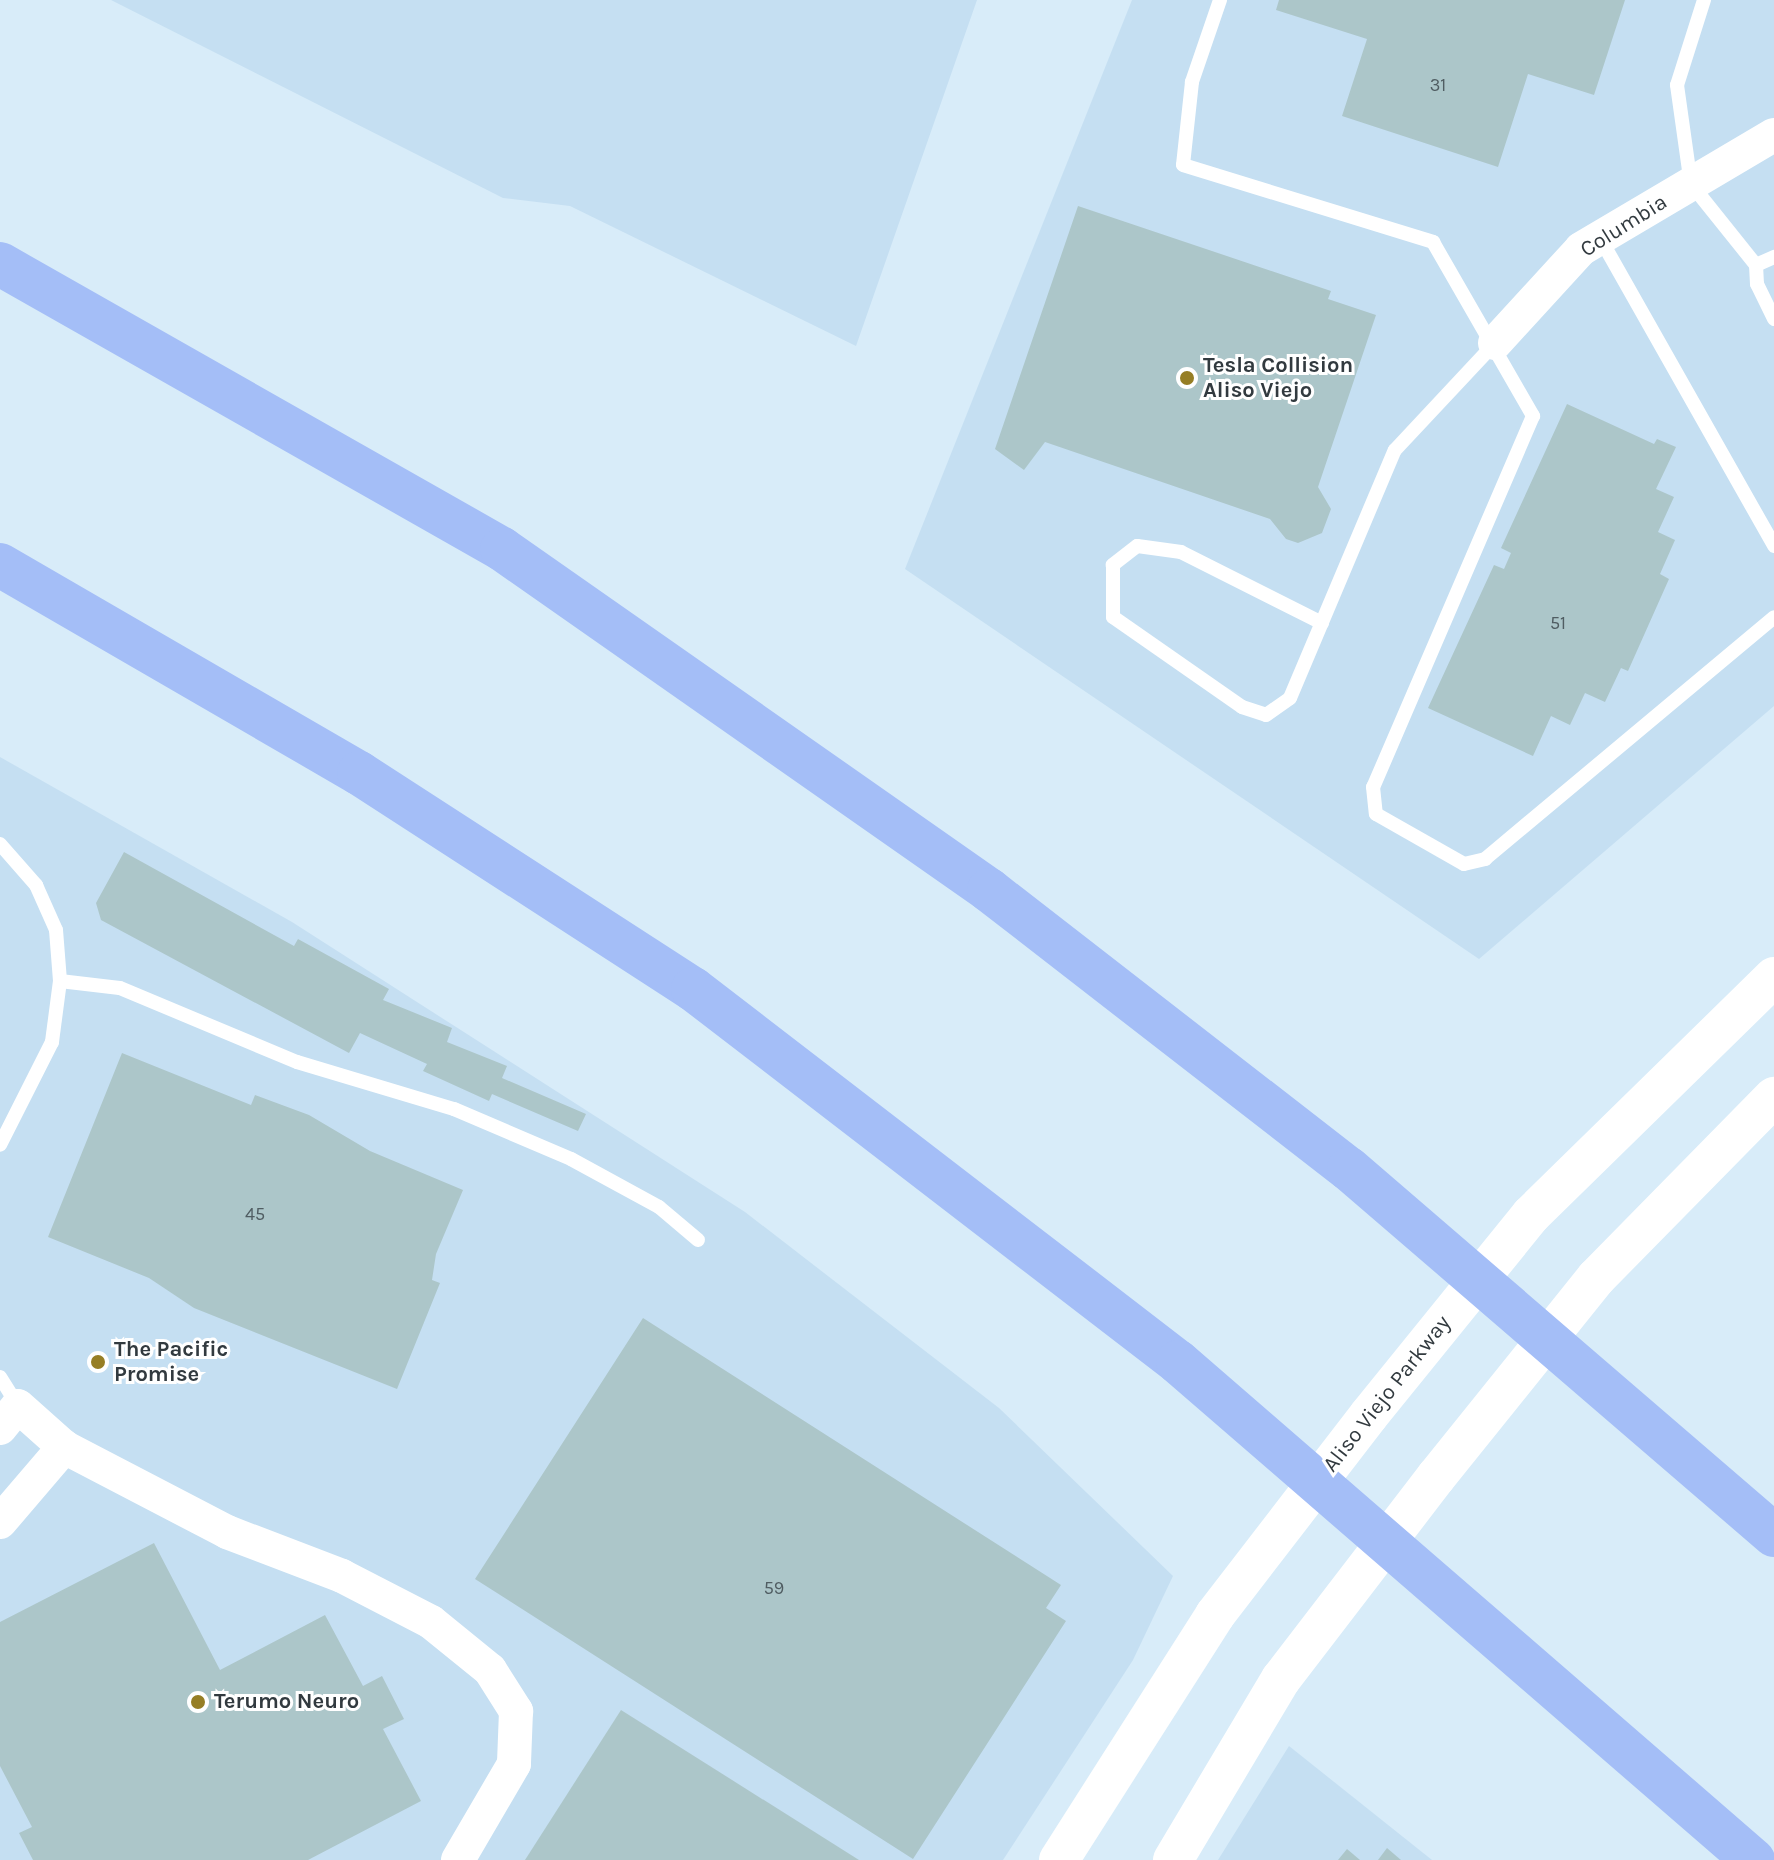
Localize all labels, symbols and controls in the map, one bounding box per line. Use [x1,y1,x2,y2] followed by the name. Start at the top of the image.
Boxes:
[1430,74,1446,96] house number: 31
[1576,189,1672,263] street label: Columbia
[1203,352,1353,404] place label: Tesla Collision Aliso Viejo
[1178,369,1196,387] marker: Tesla Collision Aliso Viejo
[1550,612,1566,634] house number: 51
[245,1203,265,1225] house number: 45
[1318,1310,1456,1478] street label: Aliso Viejo Parkway
[114,1336,228,1388] place label: The Pacific Promise
[89,1353,107,1371] marker: The Pacific Promise
[764,1577,784,1599] house number: 59
[214,1689,359,1715] place label: Terumo Neuro
[189,1693,207,1711] marker: Terumo Neuro

